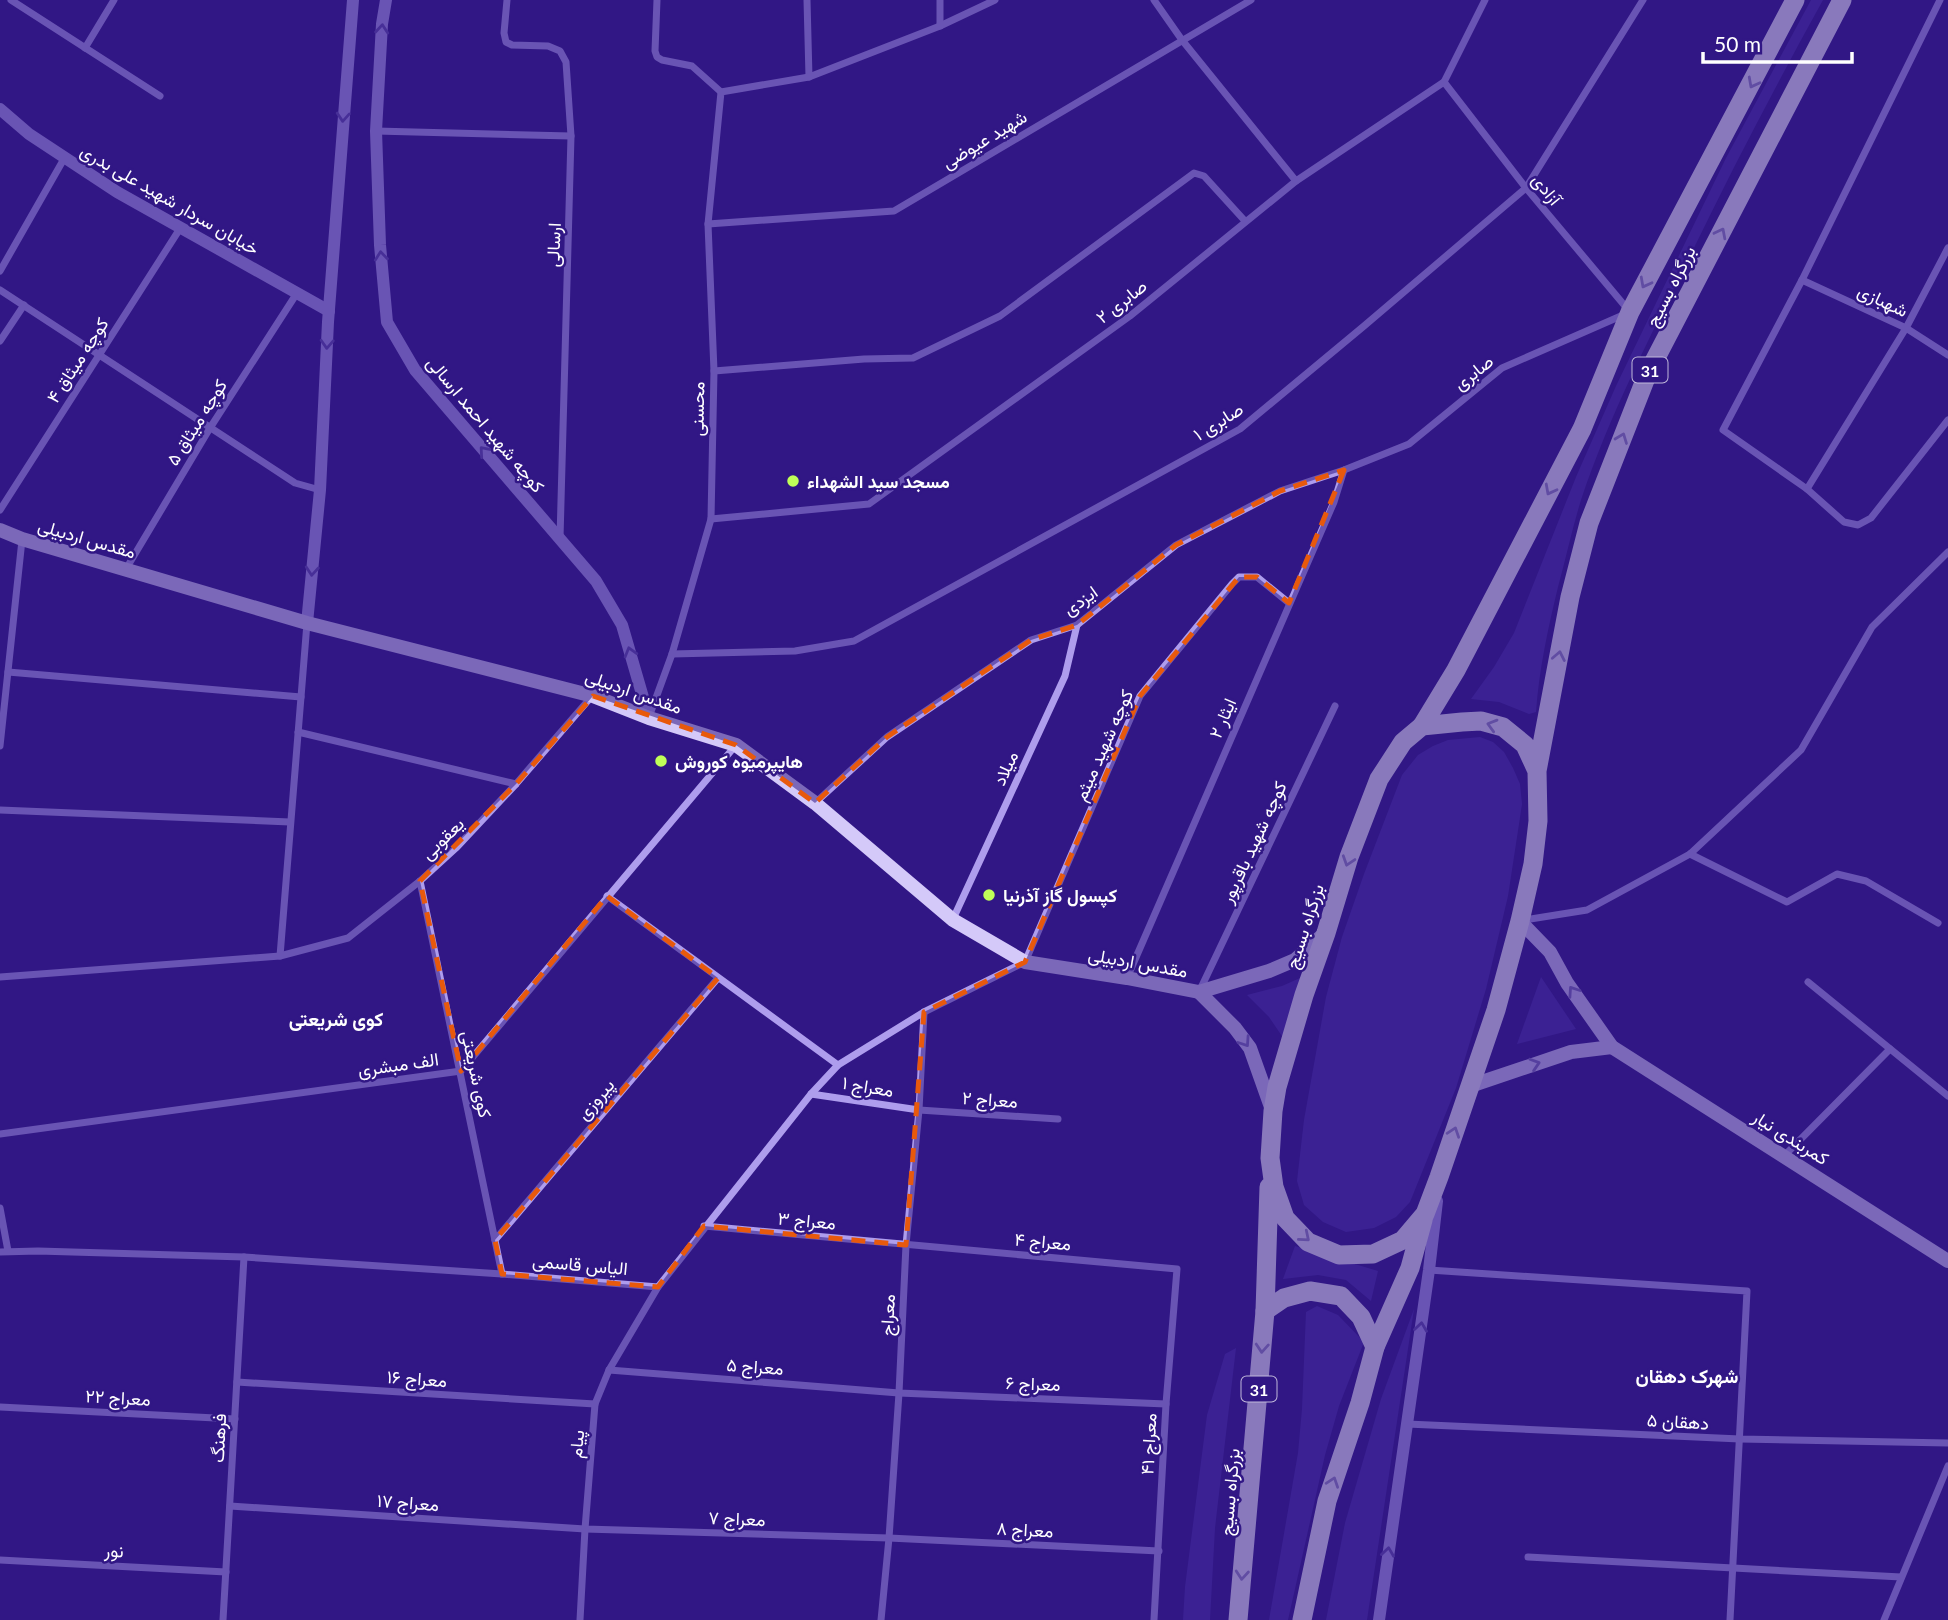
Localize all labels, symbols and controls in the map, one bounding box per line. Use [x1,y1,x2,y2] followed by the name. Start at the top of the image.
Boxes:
[1703,21,1852,65] scale bar
[374,23,389,34] one-way arrow
[1714,31,1761,56] text: 50 m
[1747,75,1761,88] one-way arrow
[937,105,1031,174] street label: شهید عیوضی
[336,112,351,123] one-way arrow
[76,139,263,260] street label: خیابان سردار شهید علی بدری
[1527,169,1568,211] street label: آزادی
[541,222,566,268] street label: ارسالی
[1712,228,1726,240] one-way arrow
[1640,242,1702,331] street label: بزرگراه بسیج
[373,250,388,262] one-way arrow
[1091,274,1152,329] street label: صابری ۲
[1640,276,1653,288] one-way arrow
[1854,279,1912,322] street label: شهبازی
[41,313,114,408] street label: کوچه میثاق ۴
[320,339,335,350] one-way arrow
[1449,350,1498,395] street label: صابری
[421,351,549,498] street label: کوچه شهید احمد ارسالی
[1632,358,1668,382] road number: 31
[161,375,233,470] street label: کوچه میثاق ۵
[686,381,709,437] street label: محسنی
[1189,397,1247,446] street label: صابری ۱
[1614,433,1628,445] one-way arrow
[480,446,492,459] one-way arrow
[807,470,950,493] place label: مسجد سید الشهداء
[785,473,801,489] marker: مسجد سید الشهداء
[1545,482,1559,495] one-way arrow
[35,514,138,563] street label: مقدس اردبیلی
[305,566,320,577] one-way arrow
[1058,580,1102,621] street label: ایزدی
[624,647,639,659] one-way arrow
[1551,650,1566,662] one-way arrow
[582,664,685,719] street label: مقدس اردبیلی
[1069,686,1139,805] street label: کوچه شهید میثم
[1204,695,1241,742] street label: ایثار ۲
[1486,718,1498,733] one-way arrow
[988,747,1022,789] street label: میلاد
[675,750,803,774] place label: هایپرمیوه کوروش
[653,753,669,769] marker: هایپرمیوه کوروش
[1215,778,1293,908] street label: کوچه شهید باقرپور
[416,812,469,865] street label: یعقوبی
[1342,854,1356,867] one-way arrow
[1280,881,1330,972] street label: بزرگراه بسیج
[1003,884,1117,908] place label: کپسول گاز آذرنیا
[981,887,997,903] marker: کپسول گاز آذرنیا
[1086,942,1190,983] street label: مقدس اردبیلی
[1568,986,1581,999] one-way arrow
[289,1007,384,1032] district label: کوی شریعتی
[456,1028,497,1120] street label: کوی شریعتی
[1237,1034,1249,1047] one-way arrow
[356,1047,440,1082] street label: الف مبشری
[1528,1057,1540,1072] one-way arrow
[840,1071,895,1103] street label: معراج ۱
[571,1074,620,1125] street label: پیروزی
[961,1086,1019,1114] street label: معراج ۲
[1747,1104,1833,1170] street label: کمربندی نیار
[1446,1126,1461,1138] one-way arrow
[777,1207,837,1235] street label: معراج ۳
[1014,1228,1072,1256] street label: معراج ۴
[1298,1229,1310,1242] one-way arrow
[531,1249,629,1280] street label: الیاس قاسمی
[875,1294,901,1337] street label: معراج
[1413,1321,1428,1333] one-way arrow
[1255,1343,1270,1354] one-way arrow
[726,1353,784,1381] street label: معراج ۵
[1636,1364,1738,1389] district label: شهرک دهقان
[386,1365,448,1393] street label: معراج ۱۶
[1005,1371,1061,1397] street label: معراج ۶
[1242,1376,1276,1401] road number: 31
[85,1384,151,1412] street label: معراج ۲۲
[1646,1408,1710,1434] street label: دهقان ۵
[1135,1412,1163,1476] street label: معراج ۴۱
[206,1413,231,1463] street label: فرهنگ
[564,1429,590,1459] street label: پیام
[1214,1447,1246,1537] street label: بزرگراه بسیج
[1325,1476,1339,1488] one-way arrow
[376,1489,440,1517] street label: معراج ۱۷
[708,1506,766,1532] street label: معراج ۷
[996,1517,1054,1543] street label: معراج ۸
[103,1538,124,1562] street label: نور
[1381,1547,1396,1558] one-way arrow
[1235,1569,1250,1581] one-way arrow

